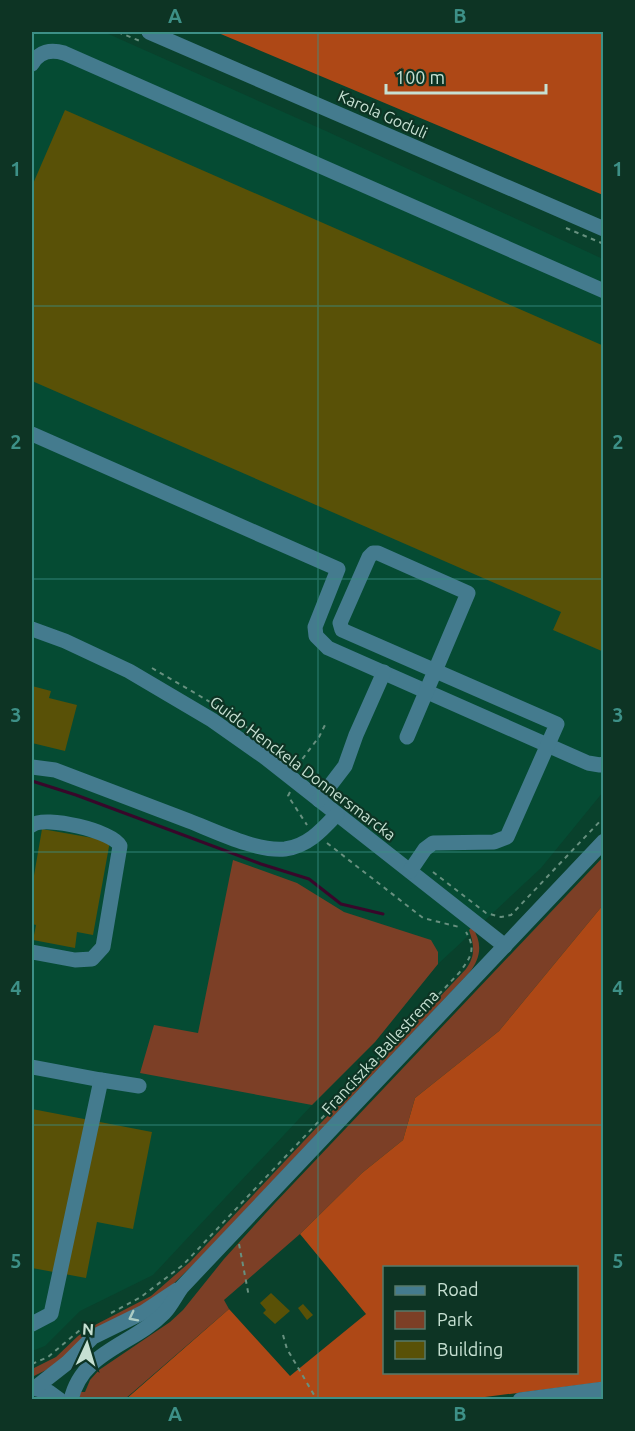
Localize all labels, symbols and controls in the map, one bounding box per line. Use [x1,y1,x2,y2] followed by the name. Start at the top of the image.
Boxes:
[168,4,182,27] text: A
[453,4,467,27] text: B
[386,57,546,95] scale bar
[395,67,445,87] text: 100 m
[335,86,431,142] street label: Karola Goduli
[10,157,22,180] text: 1
[612,157,624,180] text: 1
[10,430,22,453] text: 2
[612,430,624,453] text: 2
[207,692,399,844] street label: Guido Henckela Donnersmarcka
[10,703,22,726] text: 3
[612,703,624,726] text: 3
[10,976,22,999] text: 4
[612,976,624,999] text: 4
[318,986,442,1118] street label: Franciszka Ballestrema
[10,1249,22,1272] text: 5
[612,1249,624,1272] text: 5
[383,1266,578,1374] legend
[437,1279,479,1299] text: Road
[437,1309,473,1329] text: Park
[128,1310,139,1322] one-way arrow
[57,1314,117,1374] north arrow
[81,1320,95,1338] text: N
[437,1339,503,1359] text: Building
[168,1402,182,1425] text: A
[453,1402,467,1425] text: B

